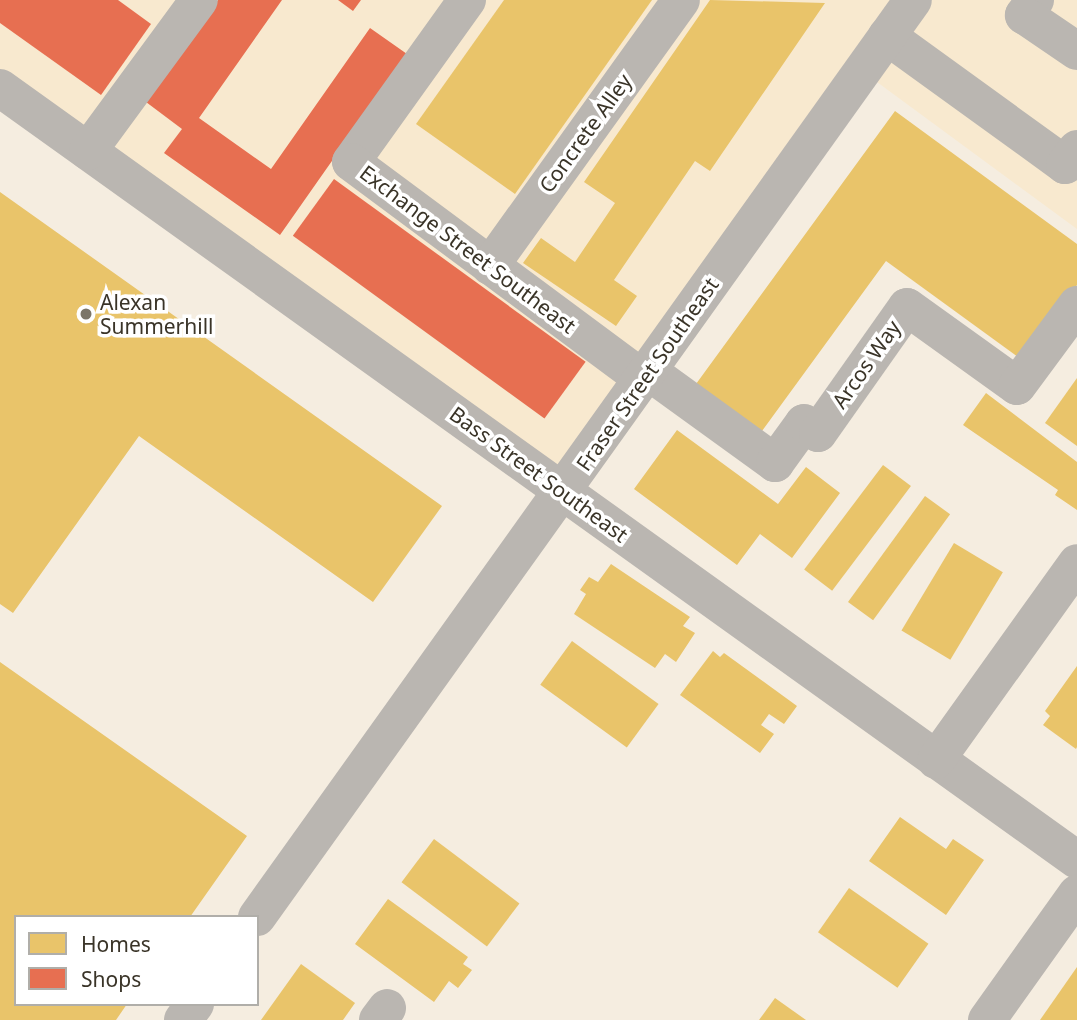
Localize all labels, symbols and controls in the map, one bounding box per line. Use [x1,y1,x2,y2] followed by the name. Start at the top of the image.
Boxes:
[534,69,636,197] street label: Concrete Alley
[355,160,581,338] street label: Exchange Street Southeast
[571,273,723,475] street label: Fraser Street Southeast
[100,289,214,339] place label: Alexan Summerhill
[78,306,94,322] marker: Alexan Summerhill
[827,315,905,413] street label: Arcos Way
[445,401,633,547] street label: Bass Street Southeast
[14,915,259,1006] legend
[81,930,151,958] text: Homes
[81,965,141,993] text: Shops

